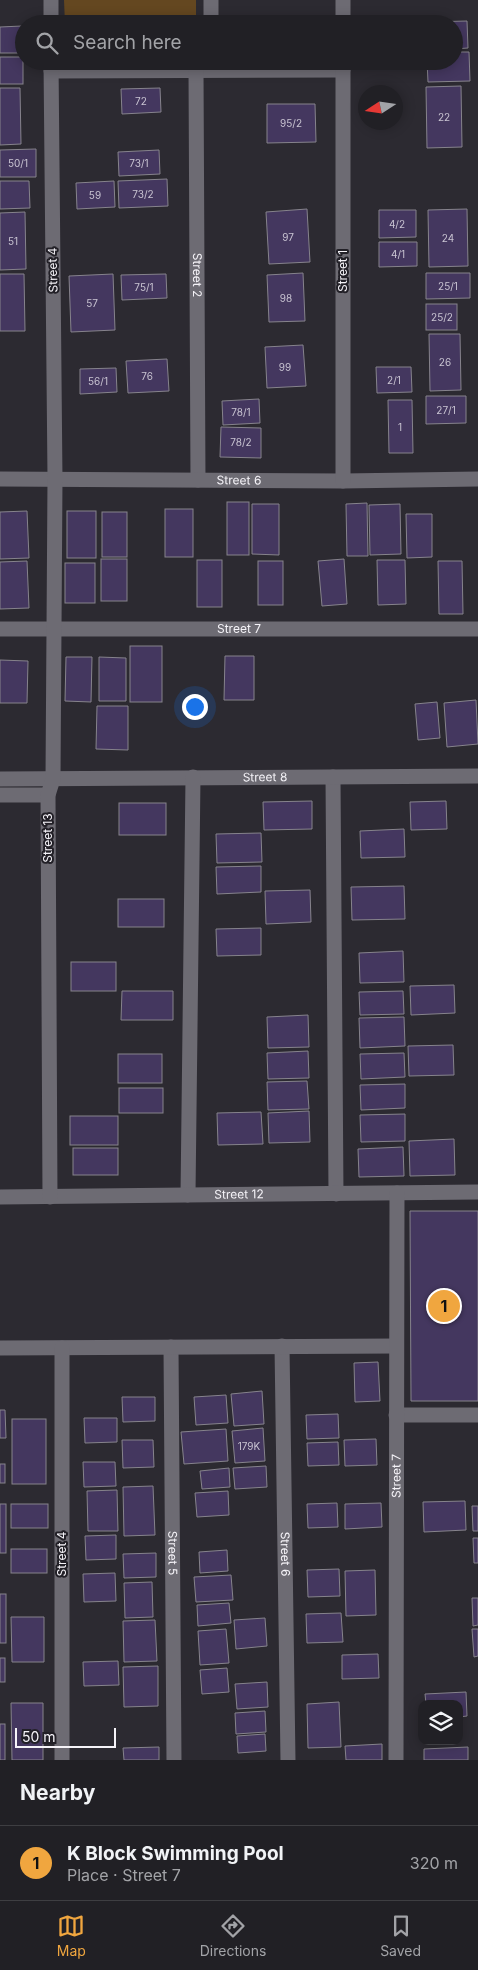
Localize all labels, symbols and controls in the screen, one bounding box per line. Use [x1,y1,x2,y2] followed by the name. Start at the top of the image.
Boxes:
[15,15,463,70] search box
[33,29,61,57] icon: search
[73,31,182,54] text: Search here
[358,85,403,130] north arrow
[135,95,147,107] house number: 72
[438,111,450,123] house number: 22
[280,117,302,129] house number: 95/2
[8,157,28,169] house number: 50/1
[129,157,149,169] house number: 73/1
[132,188,154,200] house number: 73/2
[89,189,101,201] house number: 59
[389,218,405,230] house number: 4/2
[282,231,294,243] house number: 97
[442,232,454,244] house number: 24
[8,235,18,247] house number: 51
[45,247,60,293] street label: Street 4
[391,248,405,260] house number: 4/1
[335,250,350,292] street label: Street 1
[190,253,205,297] street label: Street 2
[438,280,458,292] house number: 25/1
[134,281,154,293] house number: 75/1
[280,292,292,304] house number: 98
[86,297,98,309] house number: 57
[431,311,453,323] house number: 25/2
[439,356,451,368] house number: 26
[279,361,291,373] house number: 99
[141,370,153,382] house number: 76
[387,374,401,386] house number: 2/1
[88,375,108,387] house number: 56/1
[436,404,456,416] house number: 27/1
[231,406,251,418] house number: 78/1
[398,421,402,433] house number: 1
[230,436,252,448] house number: 78/2
[217,472,261,488] street label: Street 6
[217,621,261,636] street label: Street 7
[182,694,208,720] your location
[243,769,287,784] street label: Street 8
[40,813,55,863] street label: Street 13
[214,1186,264,1202] street label: Street 12
[428,1287,460,1325] pin: 1
[238,1440,261,1452] house number: 179K
[388,1454,404,1498] street label: Street 7
[54,1531,69,1577] street label: Street 4
[165,1531,181,1575] street label: Street 5
[278,1531,293,1576] street label: Street 6
[418,1700,463,1745] map controls
[418,1700,463,1745] button: layers
[15,1725,116,1748] scale bar
[22,1728,56,1745] text: 50 m
[20,1780,95,1805] text: Nearby
[67,1842,284,1865] text: K Block Swimming Pool
[33,1853,39,1873] text: 1
[410,1853,458,1873] text: 320 m
[67,1865,181,1885] text: Place · Street 7
[57,1912,86,1959] tab: Map
[200,1912,266,1959] tab: Directions
[380,1912,421,1959] tab: Saved

